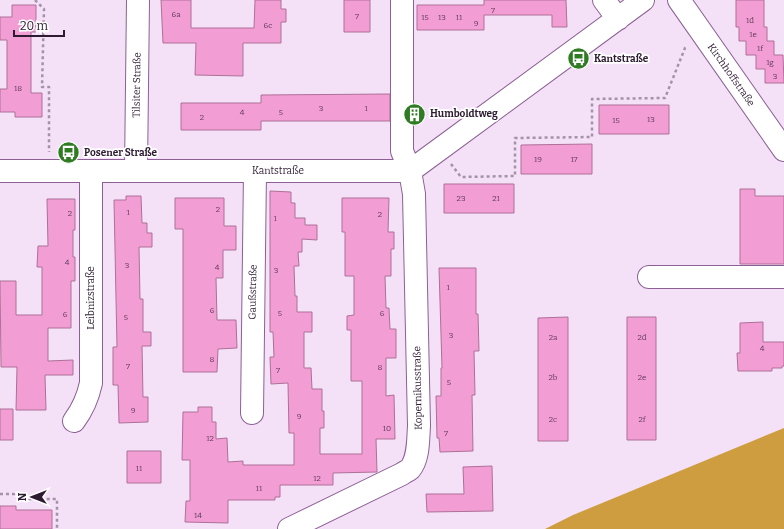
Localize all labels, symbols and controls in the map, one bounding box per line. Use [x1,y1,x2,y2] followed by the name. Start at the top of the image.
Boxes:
[491,6,495,15] house number: 7
[171,10,181,19] house number: 6a
[14,12,64,38] scale bar
[355,12,359,21] house number: 7
[421,13,429,22] house number: 15
[438,13,446,22] house number: 13
[456,13,463,22] house number: 11
[746,16,754,25] house number: 1d
[20,19,49,33] text: 20 m
[474,19,479,28] house number: 9
[264,21,272,30] house number: 6c
[749,30,757,39] house number: 1e
[705,41,757,109] street label: Kirchhoffstraße
[757,44,764,53] house number: 1f
[565,46,591,72] bus stop icon: Kantstraße
[130,52,144,118] street label: Tilsiter Straße
[594,53,649,65] place label: Kantstraße
[766,58,774,67] house number: 1g
[773,72,778,81] house number: 3
[14,84,22,93] house number: 18
[401,101,427,127] building icon: Humboldtweg
[319,104,324,113] house number: 3
[364,104,368,113] house number: 1
[240,108,245,117] house number: 4
[279,108,283,117] house number: 5
[430,108,498,120] place label: Humboldtweg
[200,113,204,122] house number: 2
[647,115,655,124] house number: 13
[612,116,620,125] house number: 15
[56,140,82,166] bus stop icon: Posener Straße
[84,147,157,159] place label: Posener Straße
[534,155,542,164] house number: 19
[570,155,578,164] house number: 17
[252,165,304,177] street label: Kantstraße
[457,194,466,203] house number: 23
[492,194,501,203] house number: 21
[216,205,220,214] house number: 2
[126,208,130,217] house number: 1
[68,209,72,218] house number: 2
[378,210,382,219] house number: 2
[273,214,277,223] house number: 1
[65,258,70,267] house number: 4
[125,261,130,270] house number: 3
[215,263,220,272] house number: 4
[247,264,259,320] street label: Gaußstraße
[85,266,97,330] street label: Leibnizstraße
[274,266,279,275] house number: 3
[446,283,450,292] house number: 1
[210,306,215,315] house number: 6
[278,309,282,318] house number: 5
[380,309,385,318] house number: 6
[63,310,68,319] house number: 6
[124,313,128,322] house number: 5
[449,331,454,340] house number: 3
[549,333,558,342] house number: 2a
[637,333,647,342] house number: 2d
[760,344,765,353] house number: 4
[411,346,425,430] street label: Kopernikusstraße
[210,355,215,364] house number: 8
[126,362,130,371] house number: 7
[378,363,383,372] house number: 8
[276,366,280,375] house number: 7
[549,373,558,382] house number: 2b
[638,373,646,382] house number: 2e
[447,378,451,387] house number: 5
[131,406,136,415] house number: 9
[297,412,302,421] house number: 9
[549,415,557,424] house number: 2c
[638,415,647,424] house number: 2f
[383,424,391,433] house number: 10
[444,429,448,438] house number: 7
[206,434,214,443] house number: 12
[136,464,143,473] house number: 11
[313,474,321,483] house number: 12
[12,477,52,517] north arrow
[256,484,263,493] house number: 11
[16,492,29,501] text: N
[194,511,202,520] house number: 14

